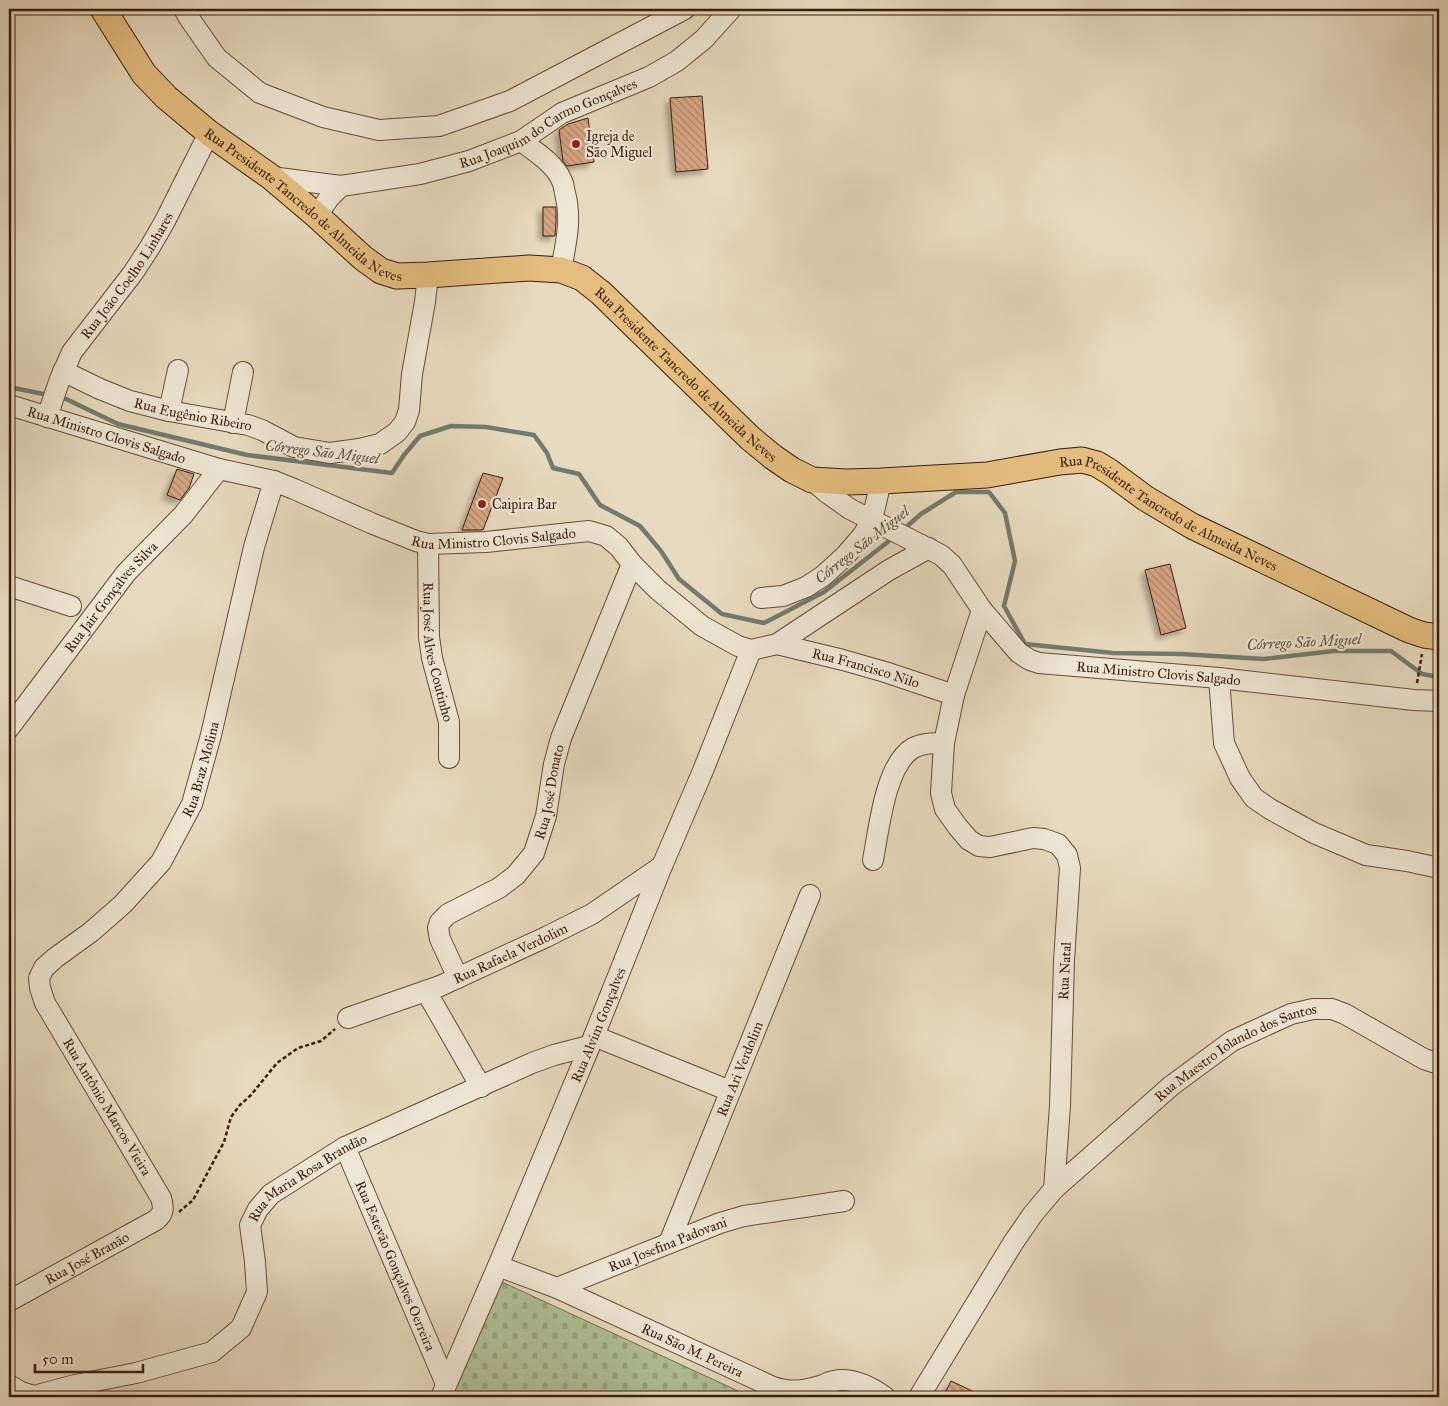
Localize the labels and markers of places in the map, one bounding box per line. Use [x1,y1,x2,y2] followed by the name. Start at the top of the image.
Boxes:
[586,128,652,161] place label: Igreja de São Miguel
[570,138,582,150] marker: Igreja de São Miguel
[492,496,558,513] place label: Caipira Bar
[476,498,488,510] marker: Caipira Bar

